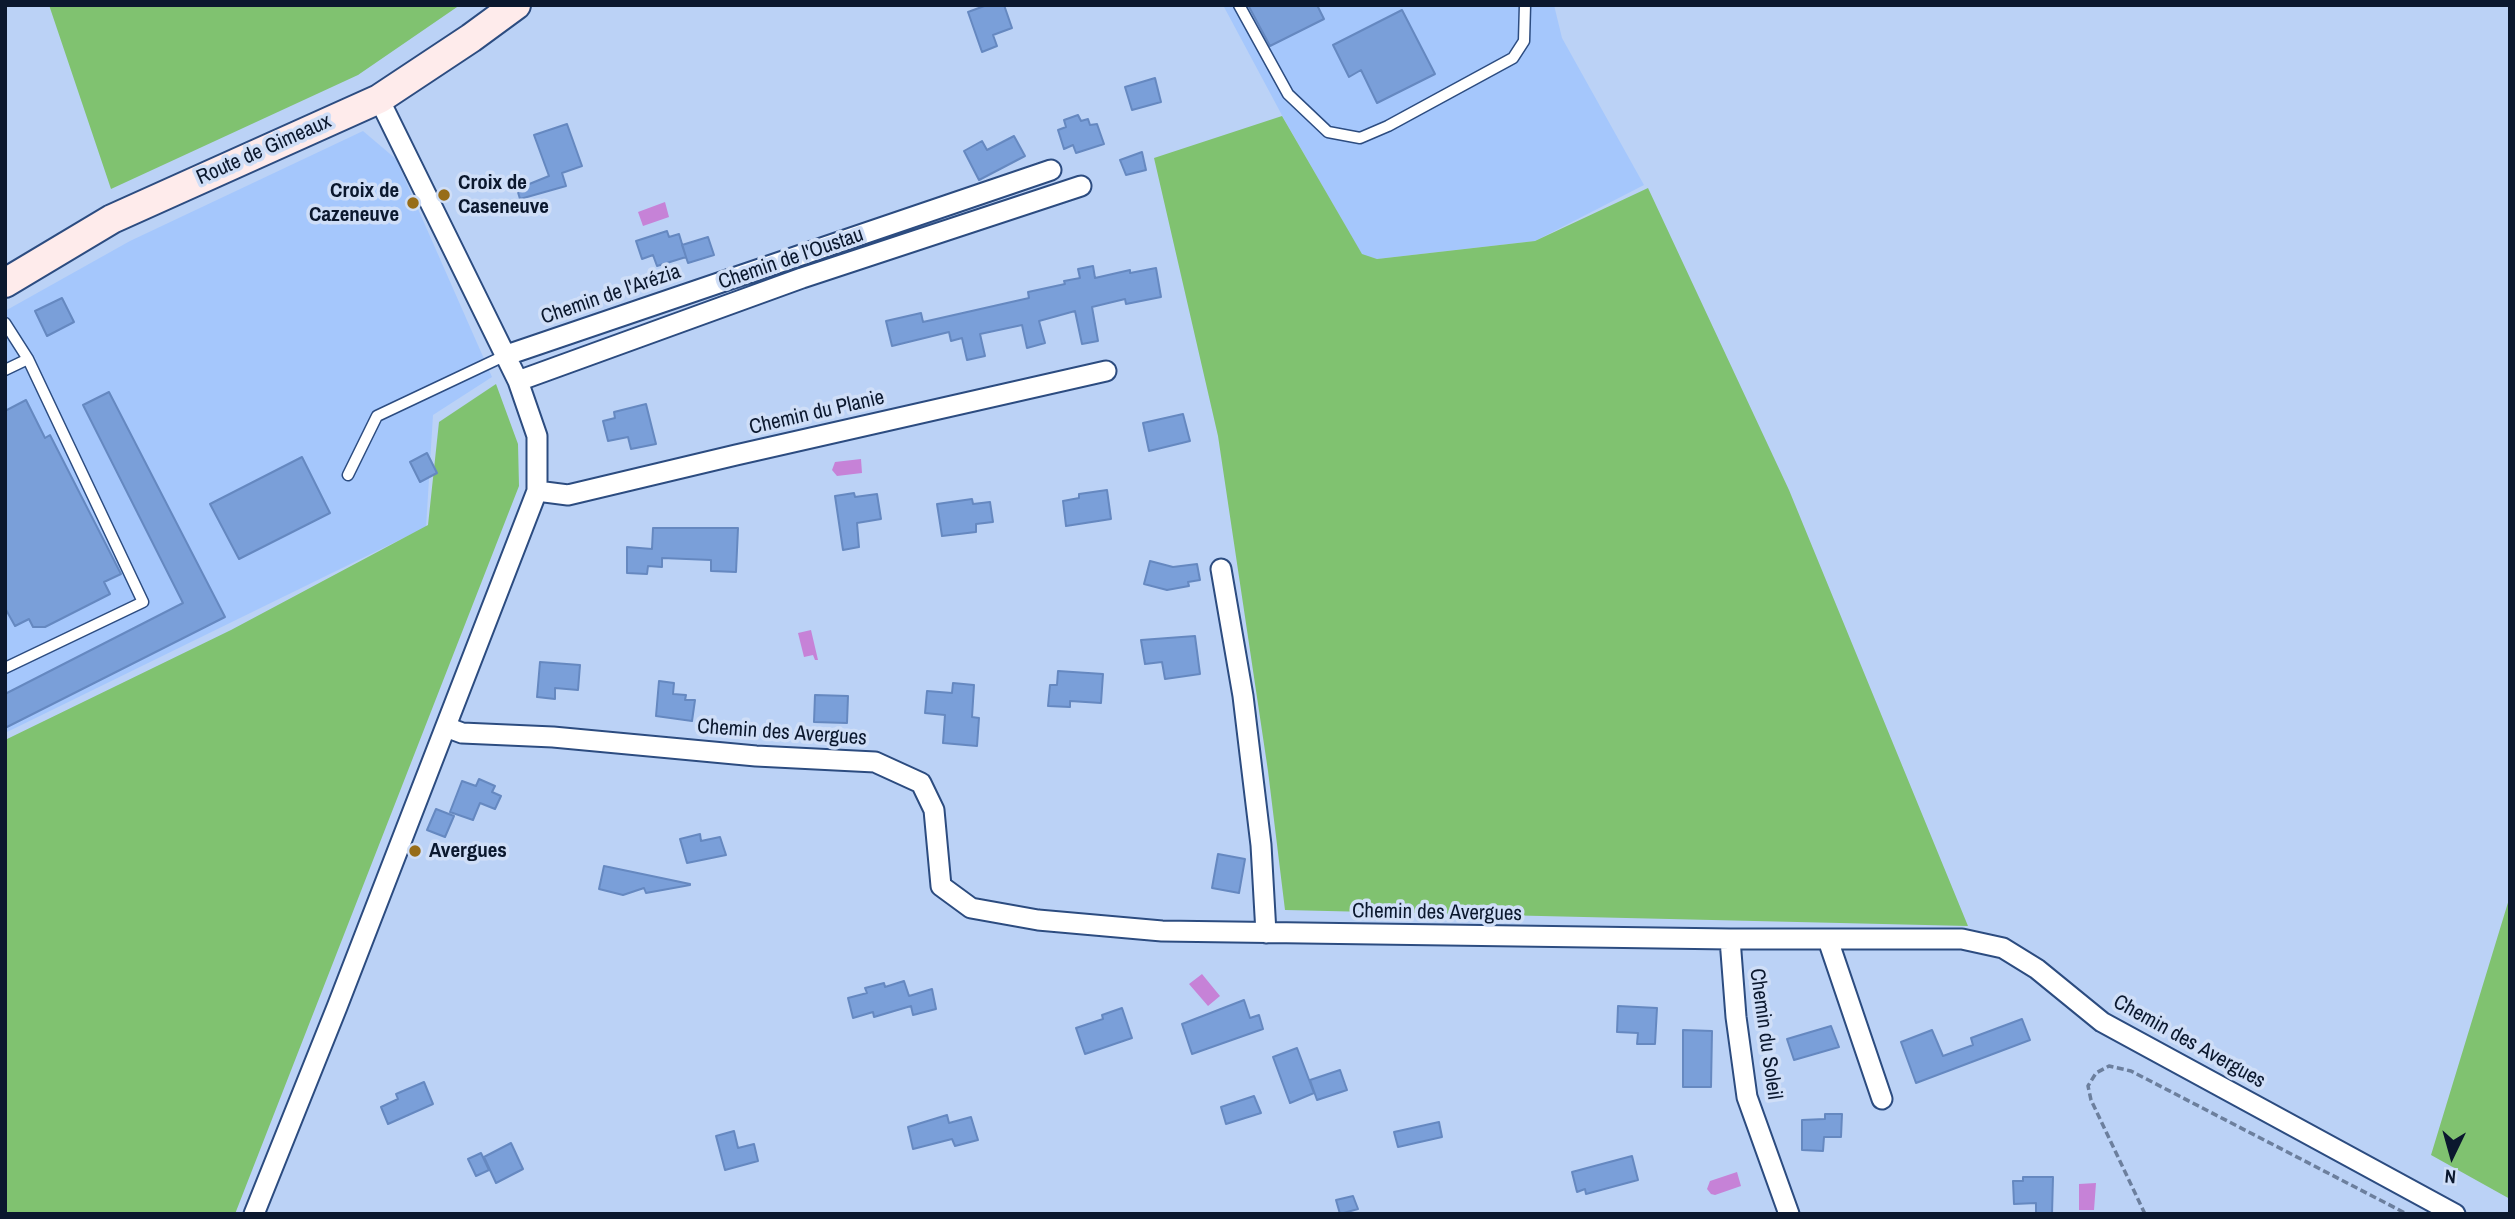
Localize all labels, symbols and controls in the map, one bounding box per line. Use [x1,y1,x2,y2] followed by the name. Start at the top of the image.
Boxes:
[193,109,335,191] street label: Route de Gimeaux
[458,170,549,220] place label: Croix de Caseneuve
[309,178,399,228] place label: Croix de Cazeneuve
[436,187,452,203] marker: Croix de Caseneuve
[405,195,421,211] marker: Croix de Cazeneuve
[715,222,867,296] street label: Chemin de l'Oustau
[538,259,684,331] street label: Chemin de l'Arézia
[747,385,887,441] street label: Chemin du Planie
[696,714,868,752] street label: Chemin des Avergues
[429,838,507,864] place label: Avergues
[407,843,423,859] marker: Avergues
[1352,899,1522,927] street label: Chemin des Avergues
[1743,967,1787,1101] street label: Chemin du Soleil
[2109,990,2269,1094] street label: Chemin des Avergues
[2417,1121,2487,1191] north arrow
[2443,1163,2457,1190] text: N

